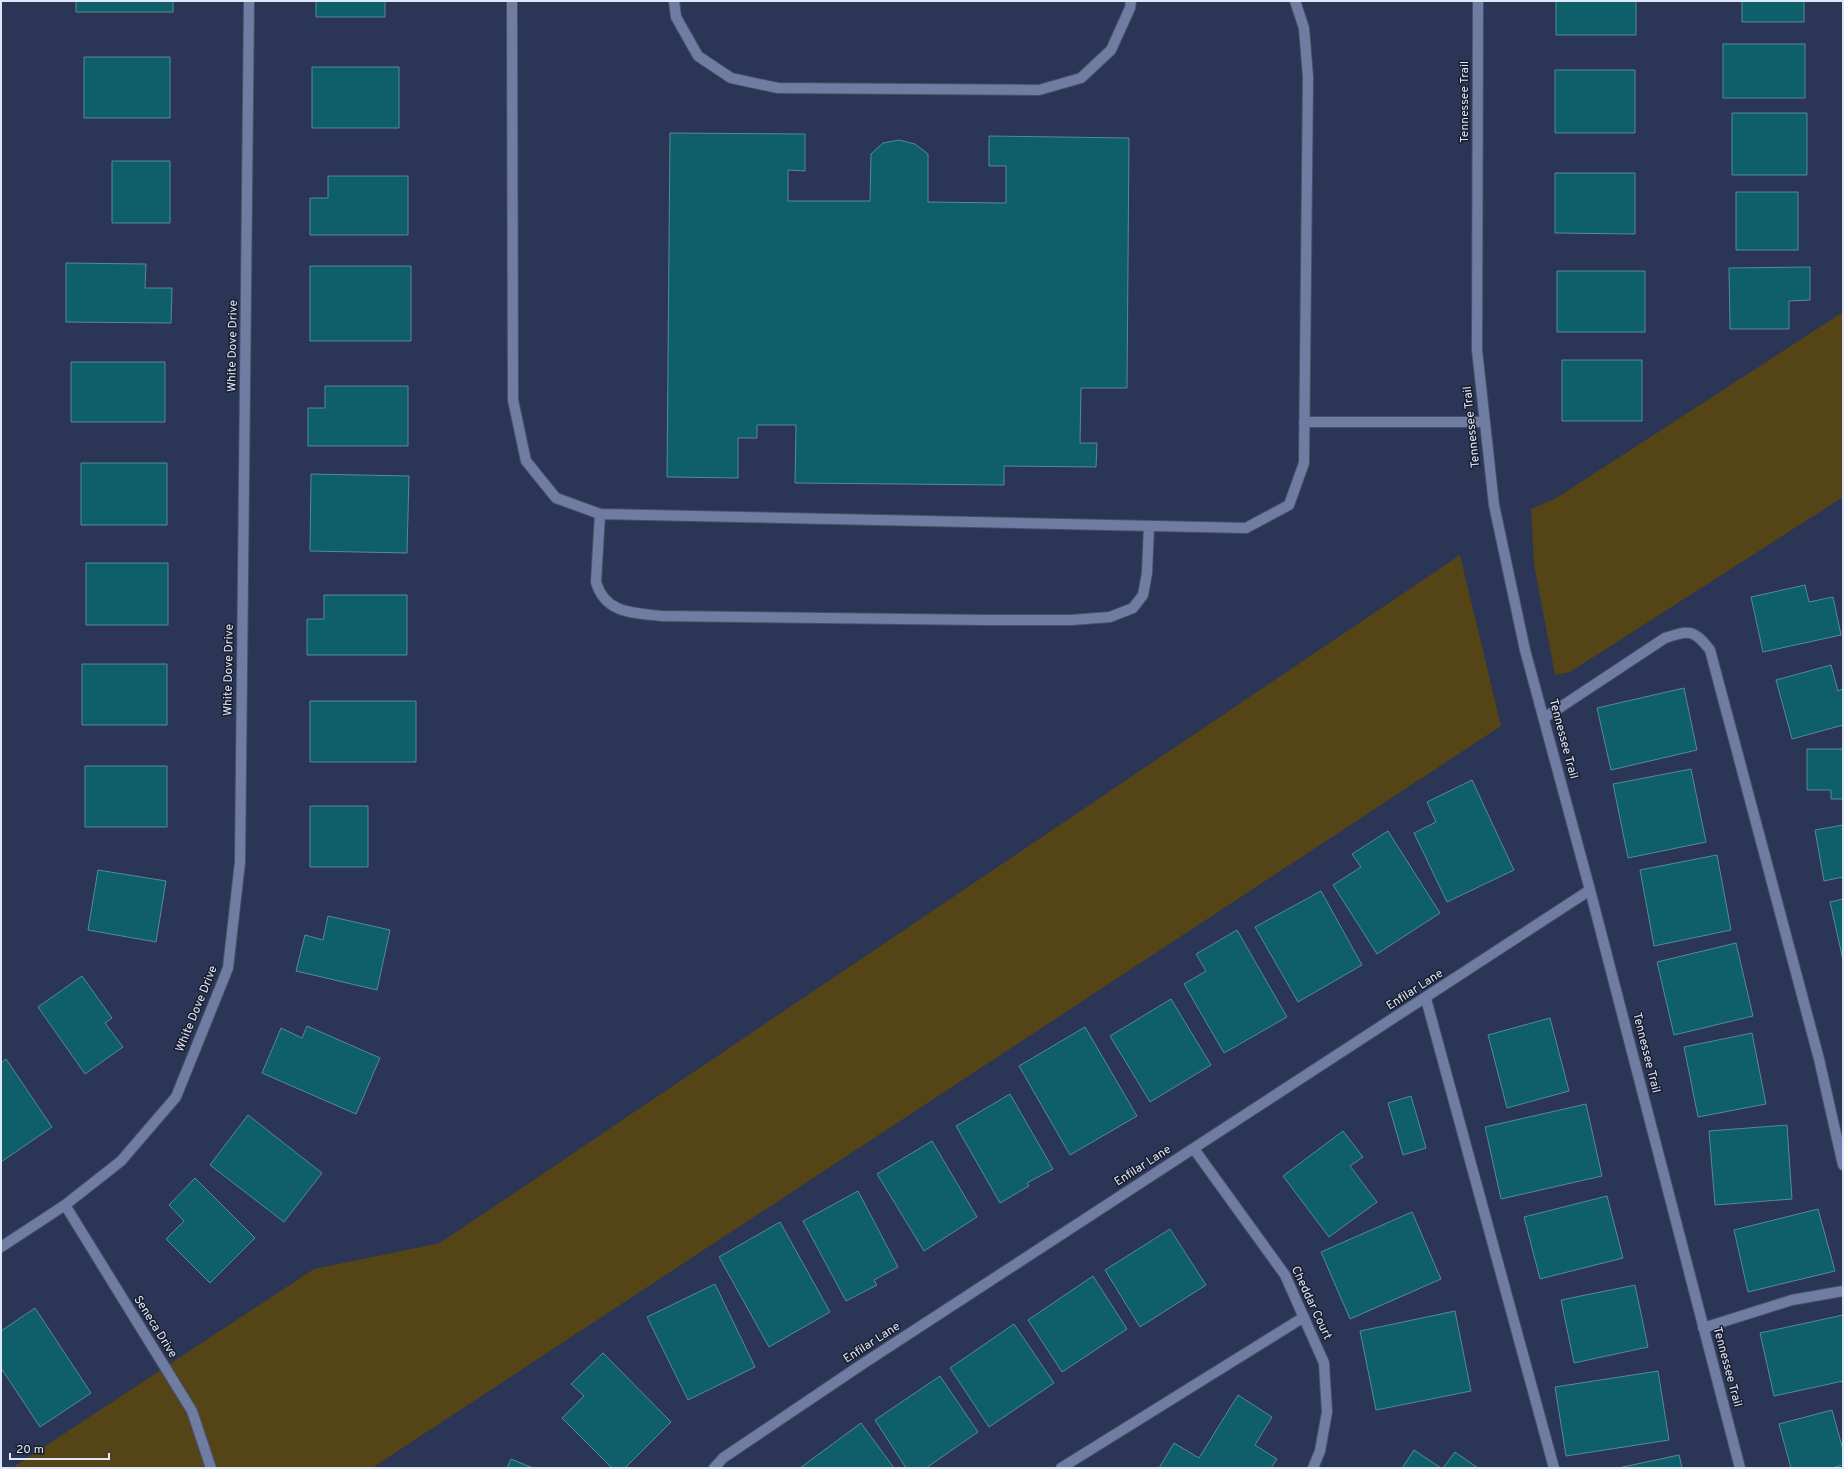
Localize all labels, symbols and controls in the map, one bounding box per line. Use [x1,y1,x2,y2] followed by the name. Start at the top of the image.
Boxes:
[1457,61,1473,143] street label: Tennessee Trail
[224,300,242,392] street label: White Dove Drive
[1460,385,1484,469] street label: Tennessee Trail
[220,624,238,716] street label: White Dove Drive
[1545,697,1581,781] street label: Tennessee Trail
[172,963,222,1055] street label: White Dove Drive
[1384,966,1446,1014] street label: Enfilar Lane
[1628,1011,1664,1095] street label: Tennessee Trail
[1112,1142,1174,1190] street label: Enfilar Lane
[1287,1264,1335,1342] street label: Cheddar Court
[130,1293,180,1361] street label: Seneca Drive
[841,1319,903,1367] street label: Enfilar Lane
[1709,1325,1745,1409] street label: Tennessee Trail
[10,1435,109,1461] scale bar
[16,1442,44,1458] text: 20 m

